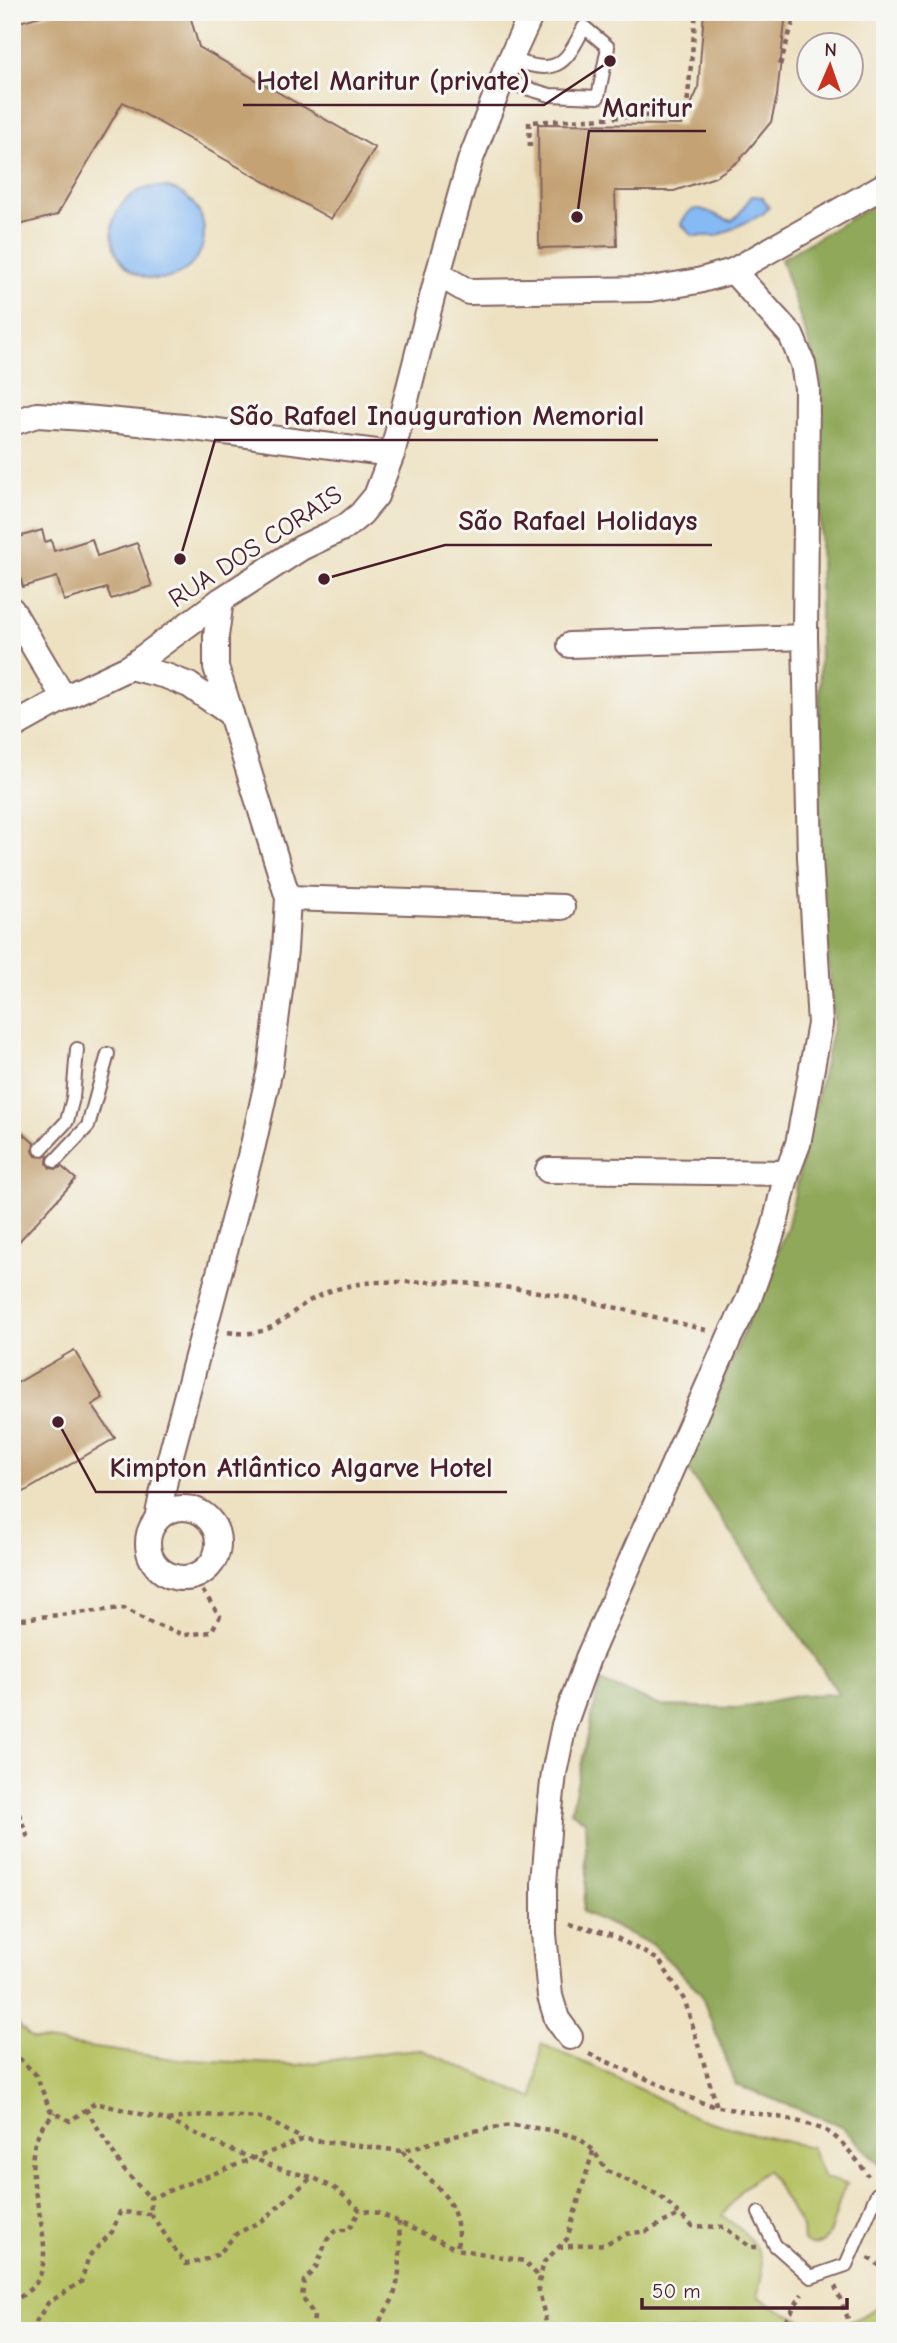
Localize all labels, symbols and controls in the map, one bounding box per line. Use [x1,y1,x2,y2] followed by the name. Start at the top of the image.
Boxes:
[796,32,866,102] north arrow
[824,39,837,61] text: N
[243,56,544,105] callout: Hotel Maritur (private)
[256,65,530,97] text: Hotel Maritur (private)
[589,82,706,131] callout: Maritur
[602,92,693,124] text: Maritur
[215,391,658,440] callout: São Rafael Inauguration Memorial
[230,400,644,432] text: São Rafael Inauguration Memorial
[163,480,348,614] street label: RUA DOS CORAIS
[445,496,712,545] callout: São Rafael Holidays
[459,505,698,537] text: São Rafael Holidays
[96,1443,507,1492] callout: Kimpton Atlântico Algarve Hotel
[109,1452,493,1484] text: Kimpton Atlântico Algarve Hotel
[642,2266,846,2310] scale bar
[652,2279,701,2303] text: 50 m

